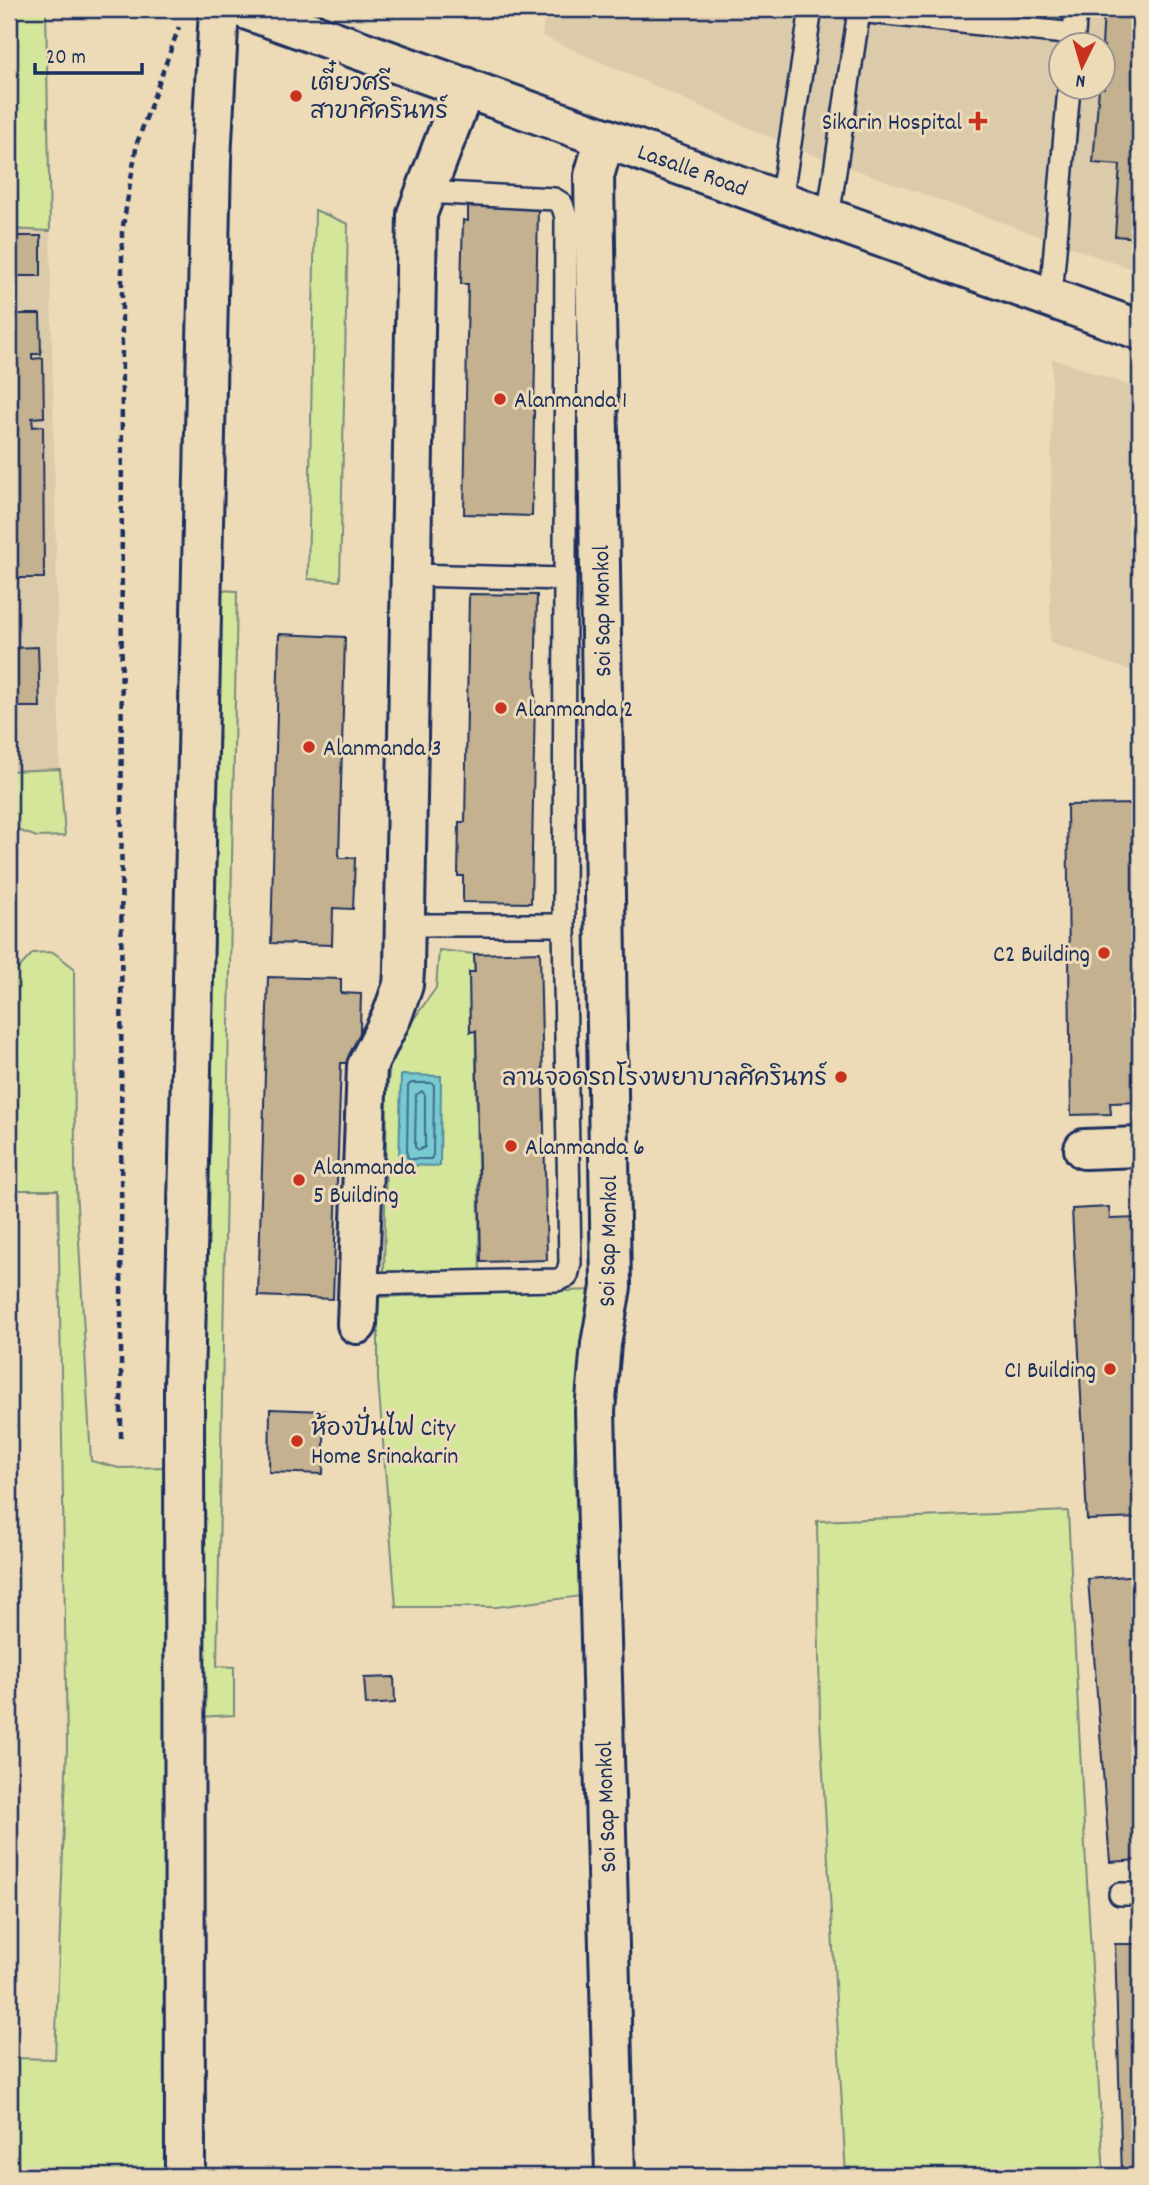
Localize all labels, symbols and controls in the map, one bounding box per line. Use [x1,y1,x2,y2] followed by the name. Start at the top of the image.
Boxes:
[35,32,142,76] scale bar
[1048,32,1118,102] north arrow
[46,44,86,74] text: 20 m
[310,60,448,130] place label: เตี๋ยวศรี สาขาศิครินทร์
[1075,66,1087,93] text: N
[288,88,304,104] marker: เตี๋ยวศรี สาขาศิครินทร์
[822,107,962,141] place label: Sikarin Hospital
[968,111,988,131] marker: Sikarin Hospital
[632,136,752,207] street label: Lasalle Road
[514,385,627,419] place label: Alanmanda 1
[492,391,508,407] marker: Alanmanda 1
[586,545,622,677] street label: Soi Sap Monkol
[515,694,634,728] place label: Alanmanda 2
[493,700,509,716] marker: Alanmanda 2
[323,733,442,767] place label: Alanmanda 3
[301,739,317,755] marker: Alanmanda 3
[993,939,1090,973] place label: C2 Building
[1096,945,1112,961] marker: C2 Building
[502,1061,827,1097] place label: ลานจอดรถโรงพยาบาลศิครินทร์
[833,1069,849,1085] marker: ลานจอดรถโรงพยาบาลศิครินทร์
[525,1132,645,1166] place label: Alanmanda 6
[503,1138,519,1154] marker: Alanmanda 6
[313,1152,416,1214] place label: Alanmanda 5 Building
[291,1172,307,1188] marker: Alanmanda 5 Building
[592,1175,628,1307] street label: Soi Sap Monkol
[1004,1355,1096,1389] place label: C1 Building
[1102,1361,1118,1377] marker: C1 Building
[311,1406,458,1475] place label: ห้องปั่นไฟ City Home Srinakarin
[289,1433,305,1449] marker: ห้องปั่นไฟ City Home Srinakarin
[589,1740,627,1873] street label: Soi Sap Monkol

